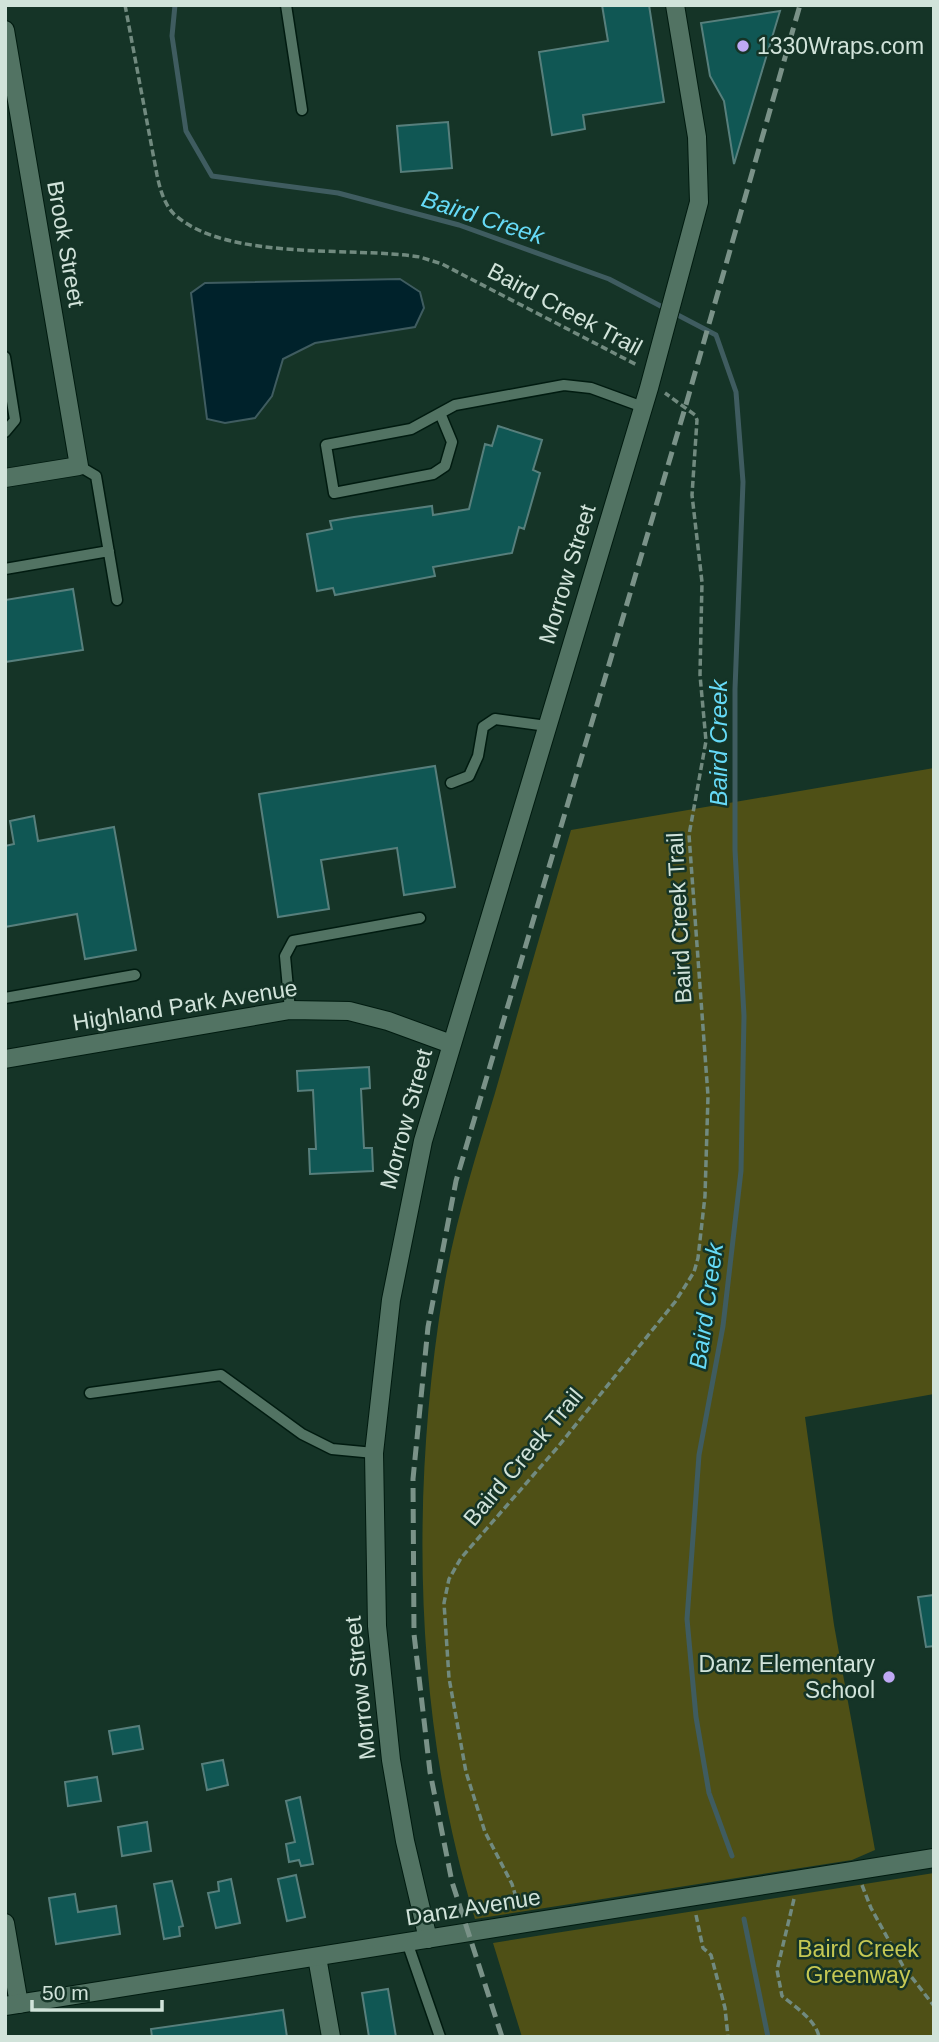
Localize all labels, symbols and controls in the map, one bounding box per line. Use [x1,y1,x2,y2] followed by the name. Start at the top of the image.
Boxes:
[757,33,924,59] place label: 1330Wraps.com
[735,38,751,54] marker: 1330Wraps.com
[42,179,90,310] street label: Brook Street
[419,185,549,250] water label: Baird Creek
[483,257,647,361] street label: Baird Creek Trail
[533,501,601,647] street label: Morrow Street
[705,678,732,806] water label: Baird Creek
[662,832,696,1004] street label: Baird Creek Trail
[71,974,299,1036] street label: Highland Park Avenue
[375,1045,437,1192] street label: Morrow Street
[684,1239,728,1371] water label: Baird Creek
[458,1383,588,1531] street label: Baird Creek Trail
[339,1614,380,1761] street label: Morrow Street
[699,1651,875,1703] place label: Danz Elementary School
[881,1669,897,1685] marker: Danz Elementary School
[404,1883,542,1931] street label: Danz Avenue
[797,1936,919,1988] park label: Baird Creek Greenway
[32,1968,161,2012] scale bar
[42,1981,89,2004] text: 50 m

